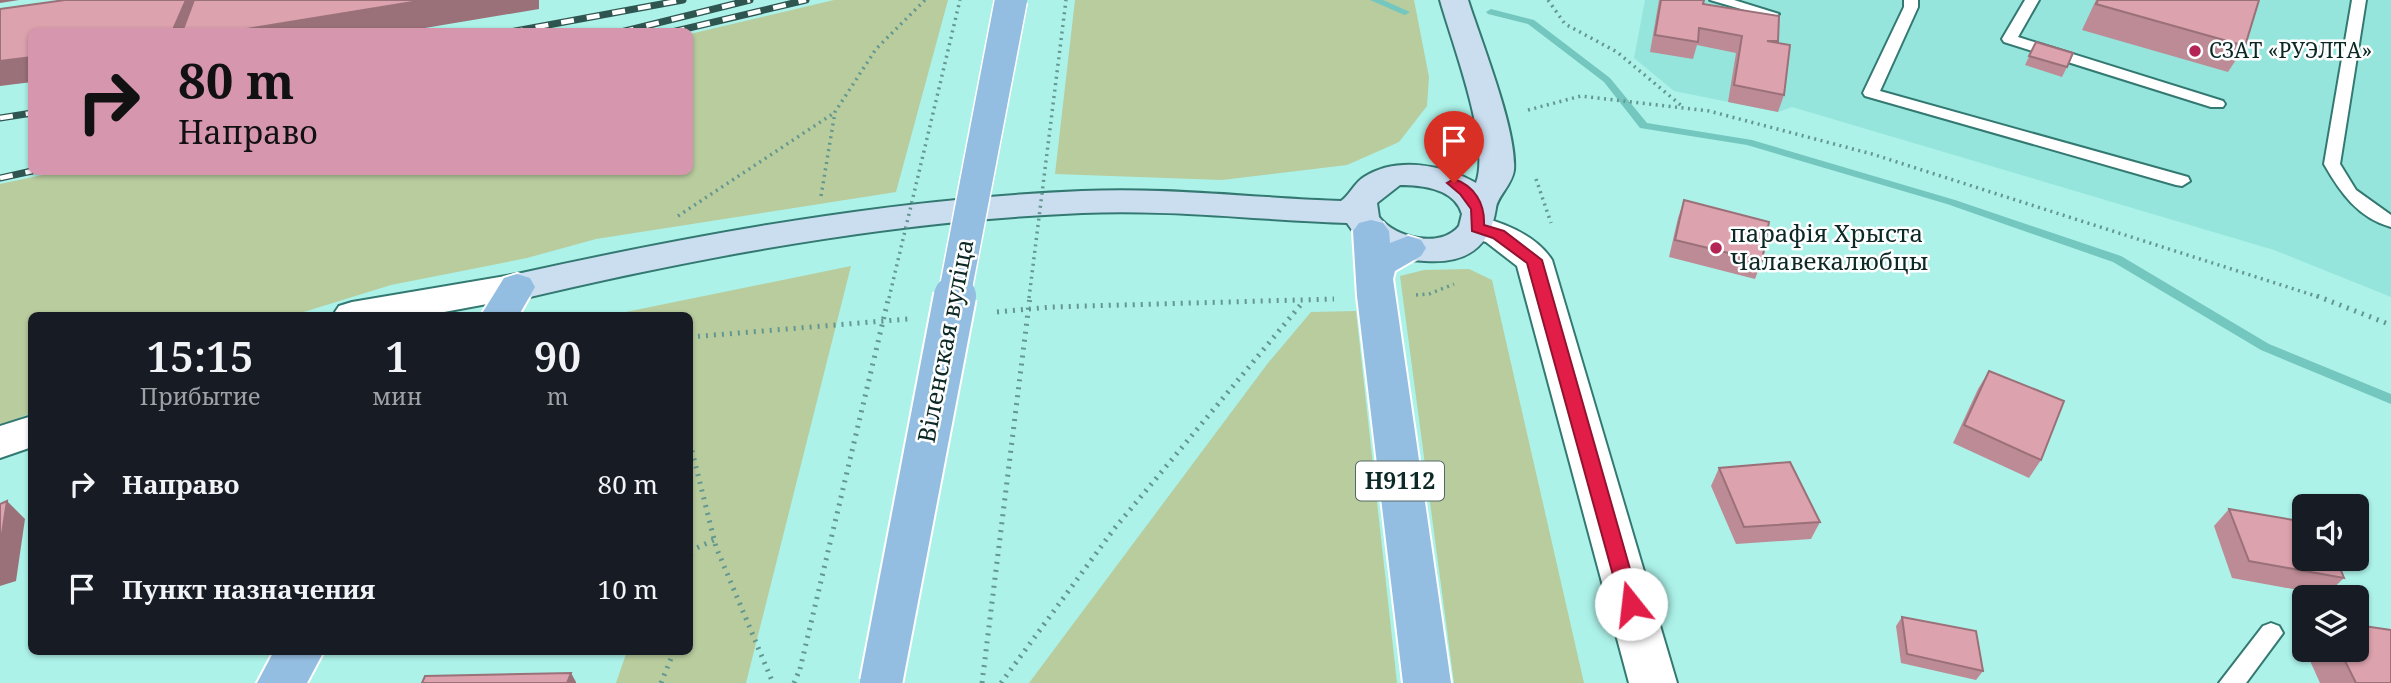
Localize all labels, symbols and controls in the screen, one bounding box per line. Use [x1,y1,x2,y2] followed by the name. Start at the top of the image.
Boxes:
[2209,36,2372,64] place label: СЗАТ «РУЭЛТА»
[2187,43,2203,59] marker: СЗАТ «РУЭЛТА»
[178,47,294,113] text: 80 m
[63,56,154,147] icon: right
[178,110,318,153] text: Направо
[1424,111,1484,183] pin
[1435,122,1473,160] icon: arrive
[1730,216,1928,277] place label: парафія Хрыста Чалавекалюбцы
[909,236,980,445] street label: Віленская вуліца
[1708,240,1724,256] marker: парафія Хрыста Чалавекалюбцы
[147,327,254,384] text: 15:15
[385,327,409,384] text: 1
[534,327,581,384] text: 90
[140,380,260,412] text: Прибытие
[372,380,422,412] text: мин
[547,380,568,412] text: m
[1356,461,1444,500] road number: Н9112
[63,465,101,503] icon: right
[122,466,240,502] text: Направо
[598,466,658,502] text: 80 m
[2292,494,2369,662] map controls
[2292,494,2369,571] button: sound
[1594,567,1668,641] position arrow
[63,570,101,608] icon: arrive
[122,571,375,607] text: Пункт назначения
[598,571,658,607] text: 10 m
[2292,585,2369,662] button: layers

